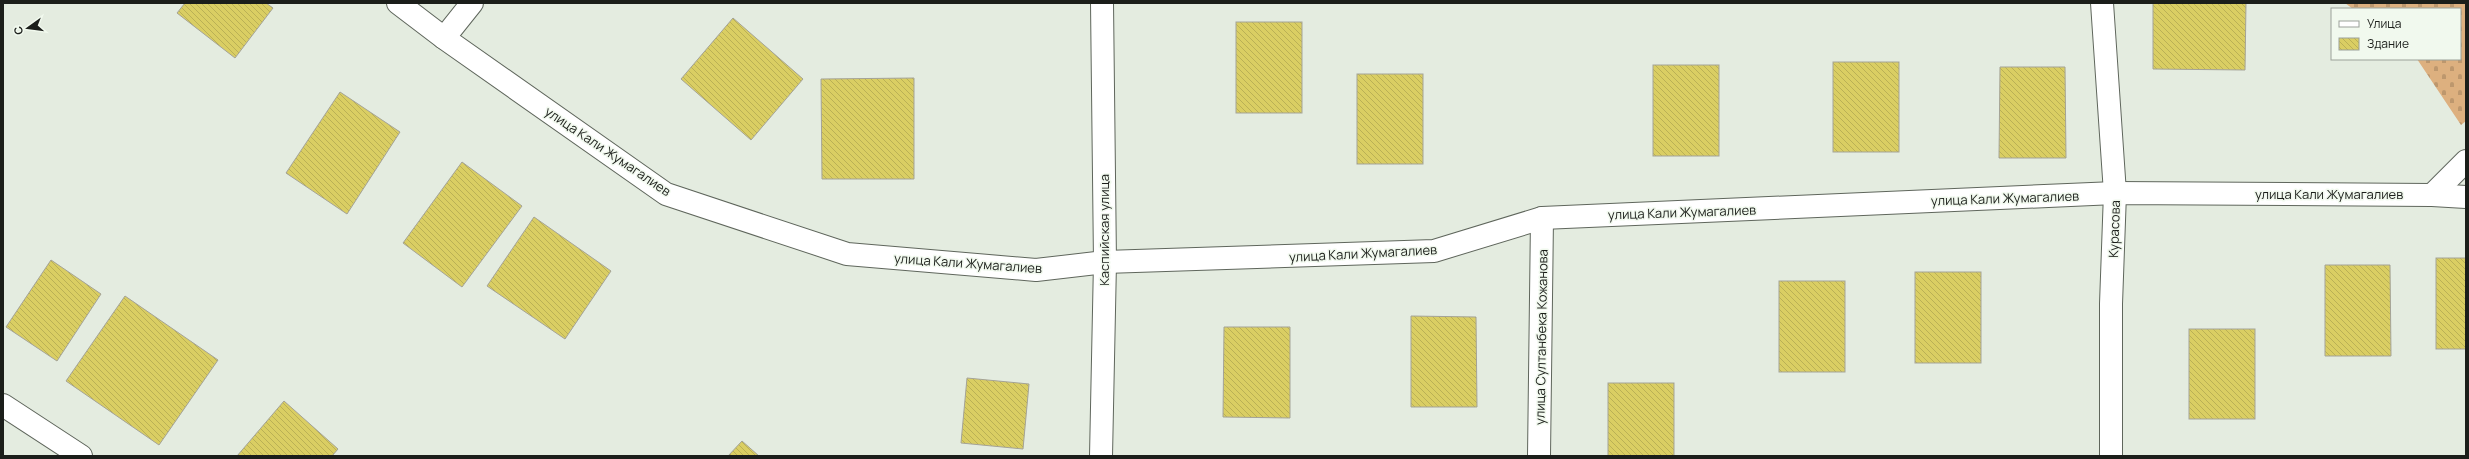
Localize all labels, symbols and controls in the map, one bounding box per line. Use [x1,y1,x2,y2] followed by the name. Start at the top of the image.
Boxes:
[8,8,48,48] north arrow
[2331,8,2461,60] legend
[2367,15,2401,32] text: Улица
[10,25,26,36] text: С
[2367,35,2409,52] text: Здание
[542,102,675,200] street label: улица Кали Жумагалиев
[1095,174,1113,286] street label: Каспийская улица
[2255,185,2403,203] street label: улица Кали Жумагалиев
[1931,186,2079,210] street label: улица Кали Жумагалиев
[1608,200,1756,224] street label: улица Кали Жумагалиев
[2104,200,2124,258] street label: Курасова
[1289,240,1438,266] street label: улица Кали Жумагалиев
[893,249,1043,277] street label: улица Кали Жумагалиев
[1530,249,1552,425] street label: улица Султанбека Кожанова

